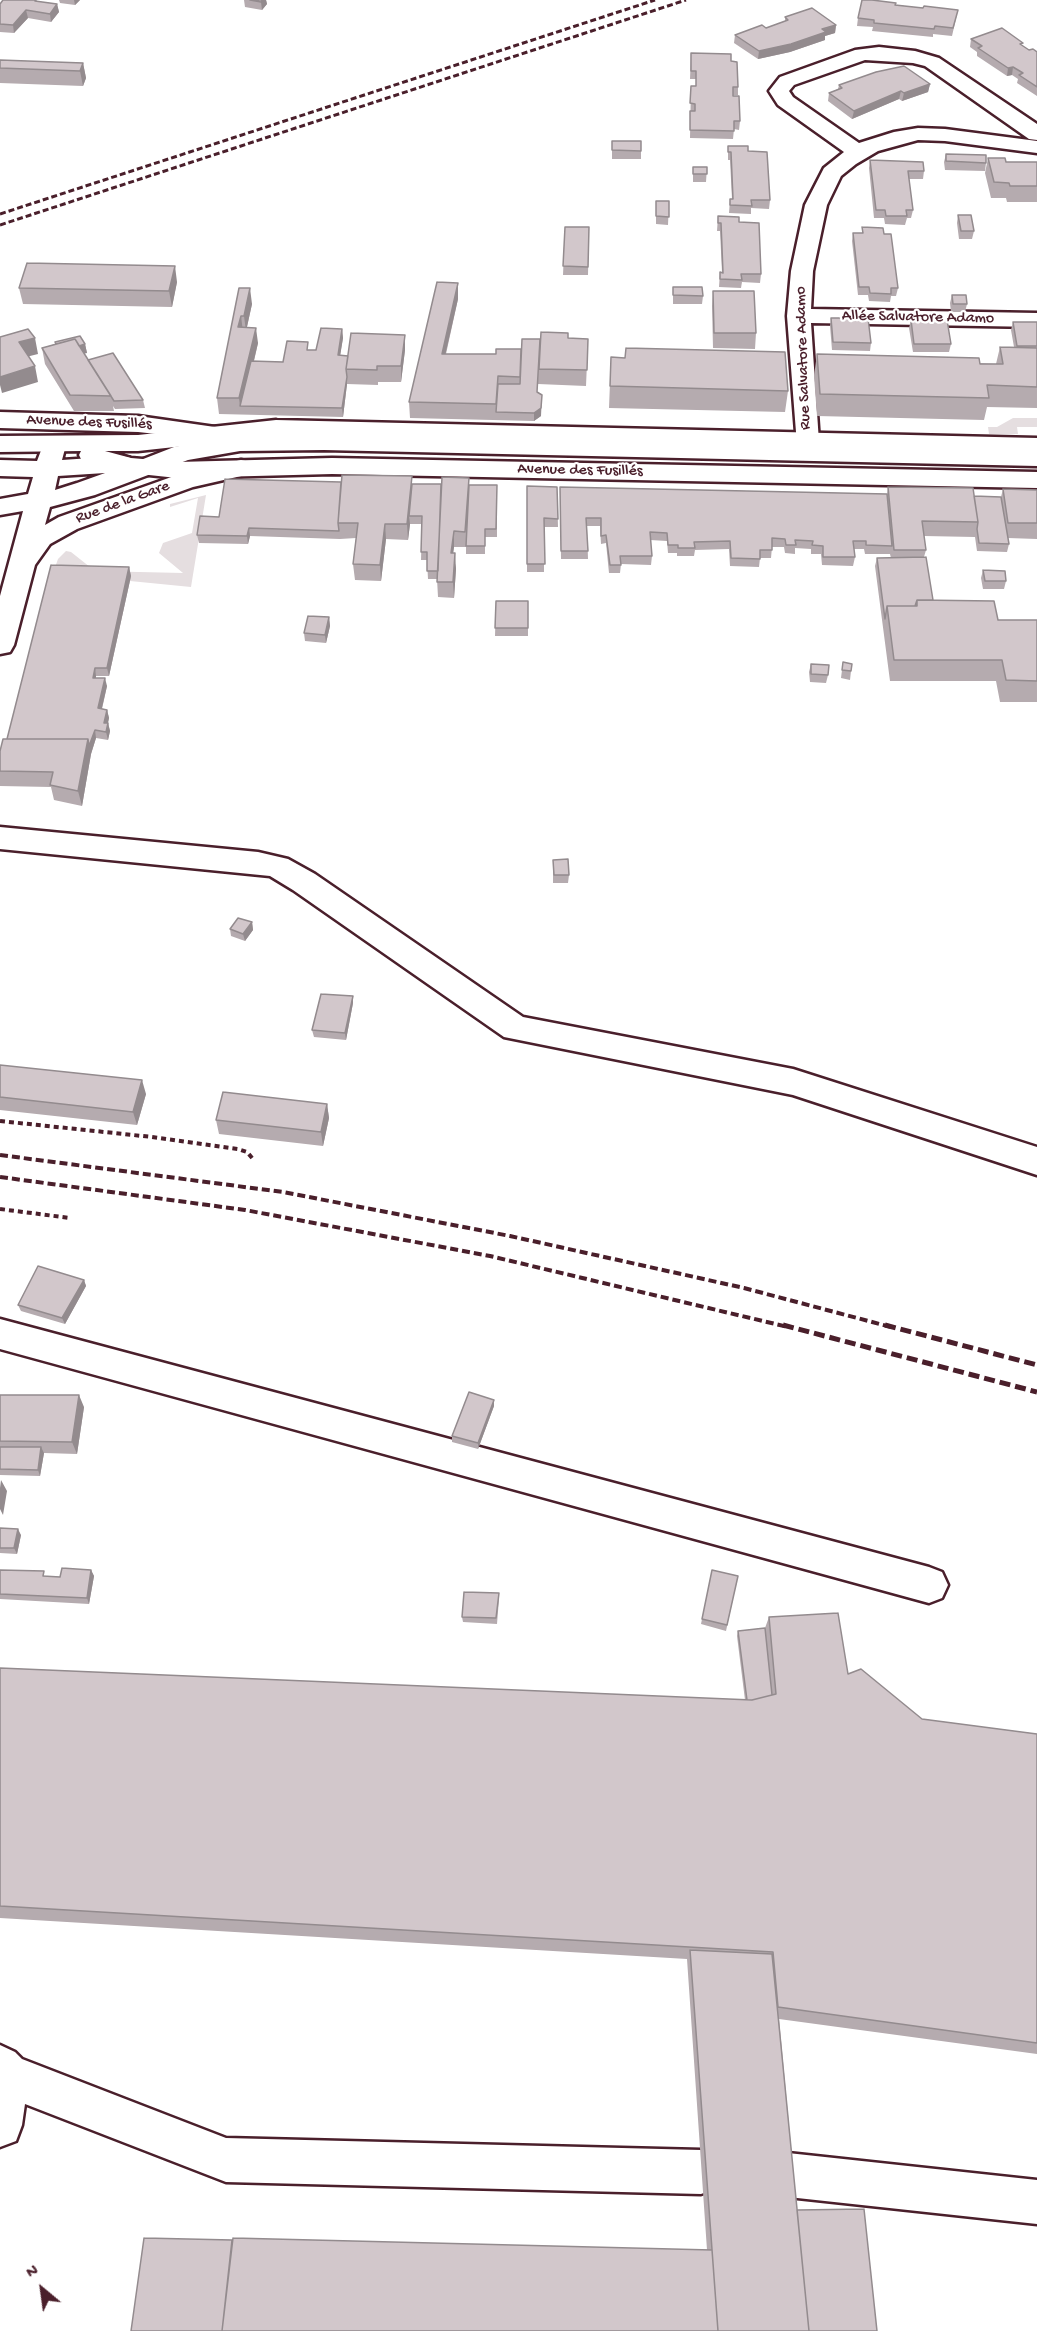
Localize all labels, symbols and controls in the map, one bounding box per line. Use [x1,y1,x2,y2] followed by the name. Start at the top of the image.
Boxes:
[792,286,816,430] street label: Rue Salvatore Adamo
[842,307,994,329] street label: Allée Salvatore Adamo
[26,411,152,435] street label: Avenue des Fusillés
[517,460,643,482] street label: Avenue des Fusillés
[73,477,173,529] street label: Rue de la Gare
[12,2259,72,2319] north arrow
[24,2262,42,2284] text: N

